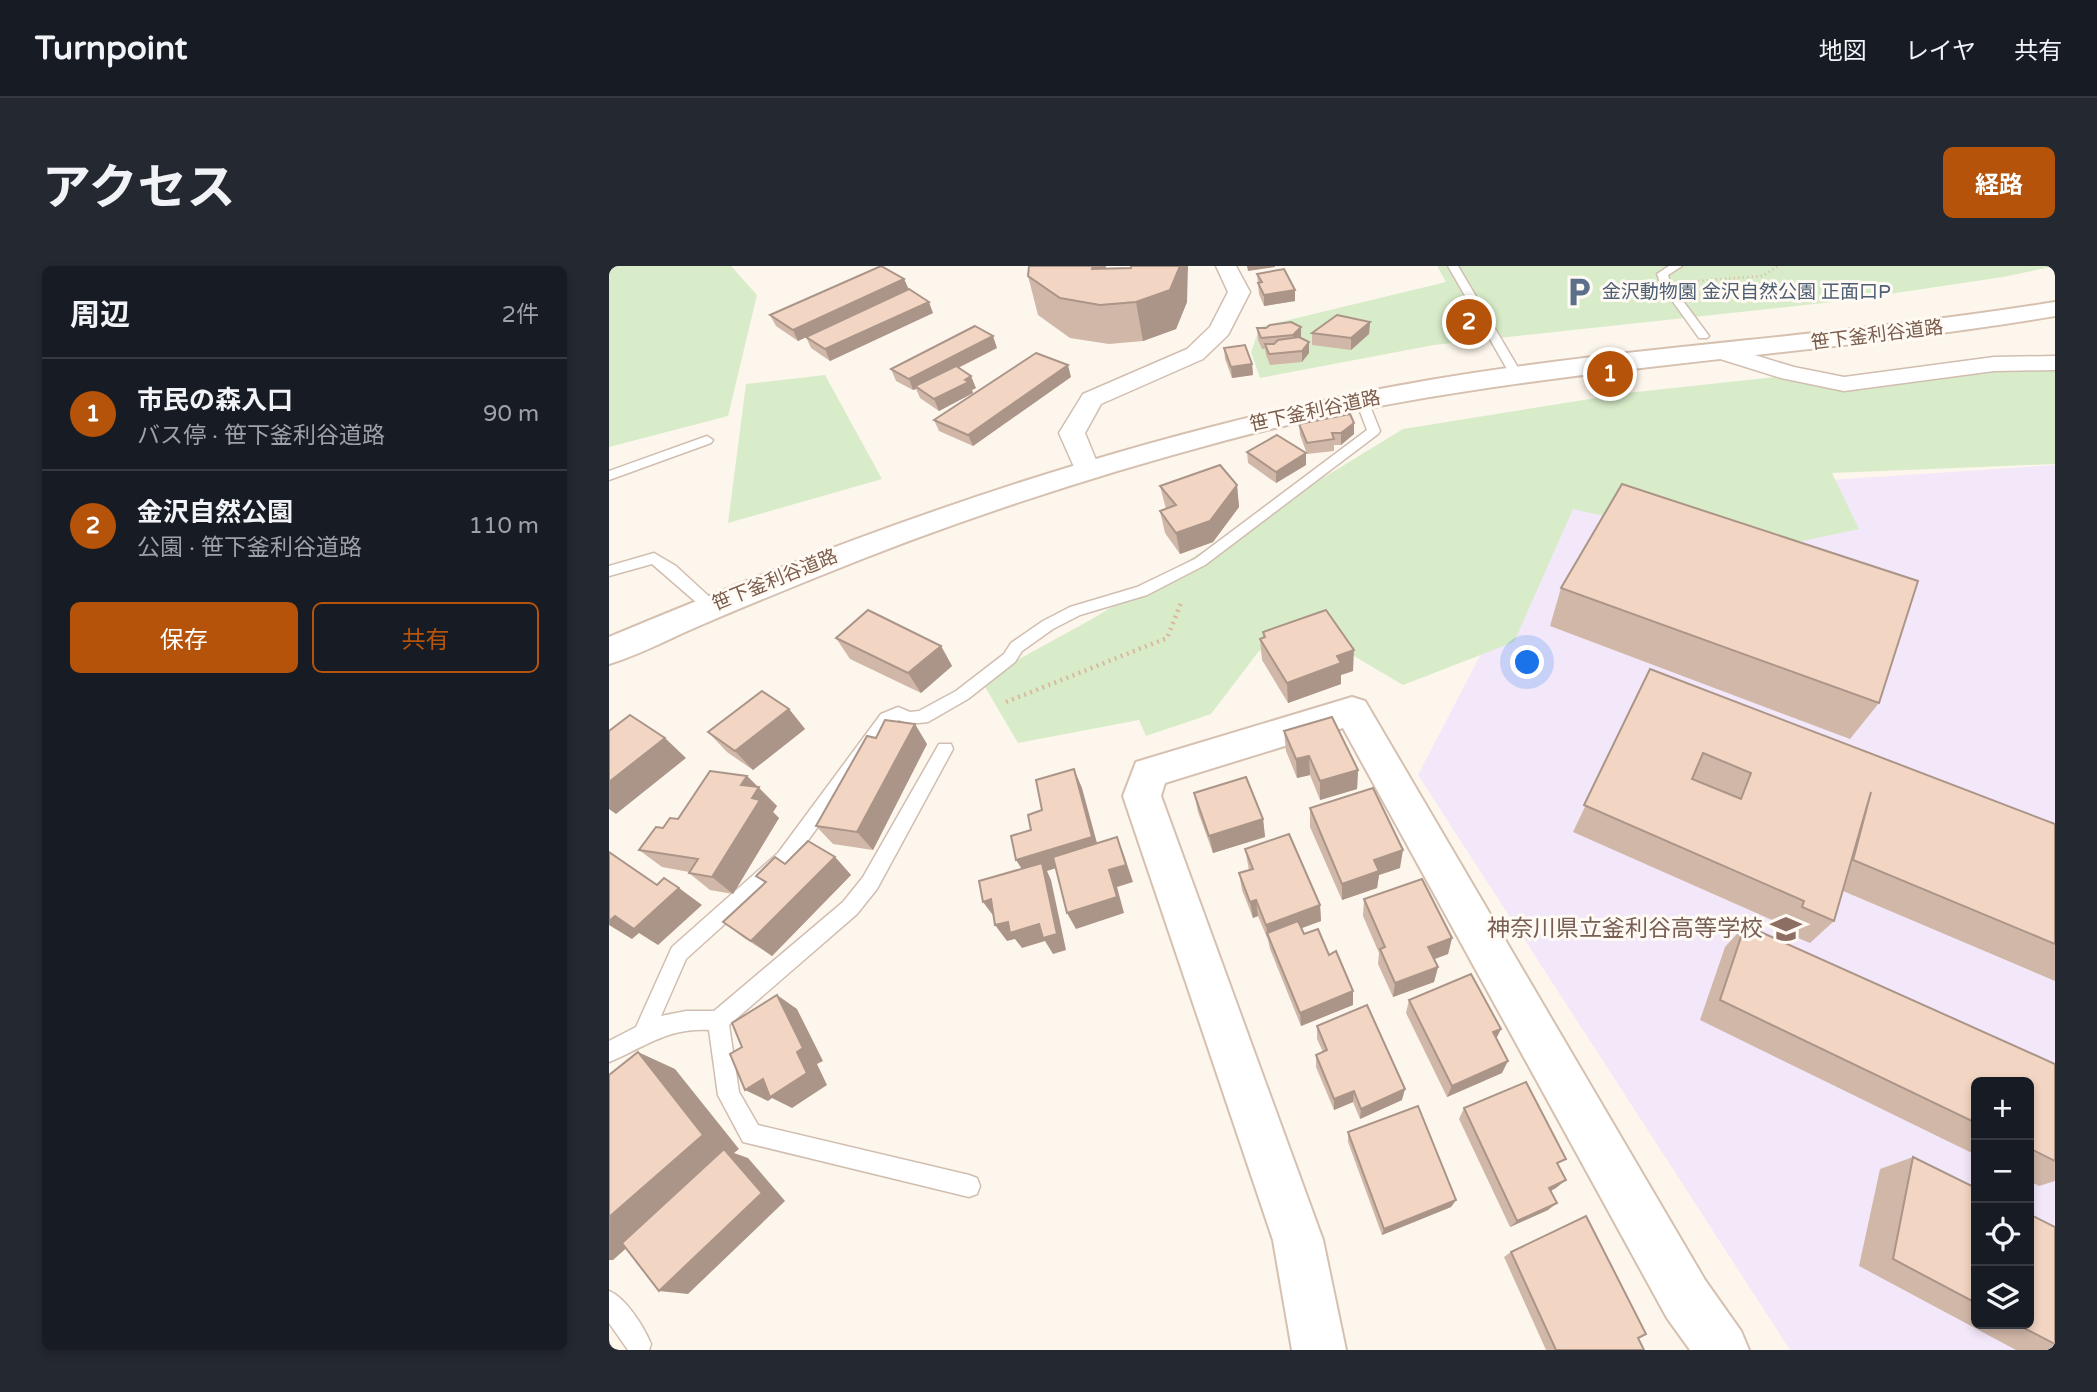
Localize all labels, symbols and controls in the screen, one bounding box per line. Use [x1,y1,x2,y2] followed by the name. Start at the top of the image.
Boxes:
[35,29,187,68] text: Turnpoint
[1819,37,1867,66] text: 地図
[1905,37,1976,66] text: レイヤ
[2014,37,2062,66] text: 共有
[1943,147,2055,218] button: 経路
[42,159,236,218] text: アクセス
[1562,275,1596,309] parking icon: 金沢動物園 金沢自然公園 正面口P
[1602,281,1891,303] place label: 金沢動物園 金沢自然公園 正面口P
[1446,296,1492,348] pin: 2
[70,297,130,334] text: 周辺
[502,301,539,329] text: 2件
[1810,316,1944,354] street label: 笹下釜利谷道路
[1587,348,1633,400] pin: 1
[137,385,293,416] text: 市民の森入口
[1248,386,1382,436] street label: 笹下釜利谷道路
[86,400,100,428] text: 1
[483,400,539,428] text: 90 m
[137,422,385,450] text: バス停 · 笹下釜利谷道路
[137,497,293,528] text: 金沢自然公園
[86,512,100,540] text: 2
[469,512,539,540] text: 110 m
[137,534,362,562] text: 公園 · 笹下釜利谷道路
[709,545,841,615] street label: 笹下釜利谷道路
[70,602,298,673] button: 保存
[312,602,539,673] button: 共有
[1510,645,1544,679] your location
[1769,912,1803,946] school or university icon: 神奈川県立釜利谷高等学校
[1487,915,1763,943] place label: 神奈川県立釜利谷高等学校
[1971,1077,2034,1329] map controls
[1971,1077,2034,1140] button: +
[1971,1140,2034,1203] button: −
[1971,1203,2034,1266] button: locate
[1971,1266,2034,1329] button: layers

